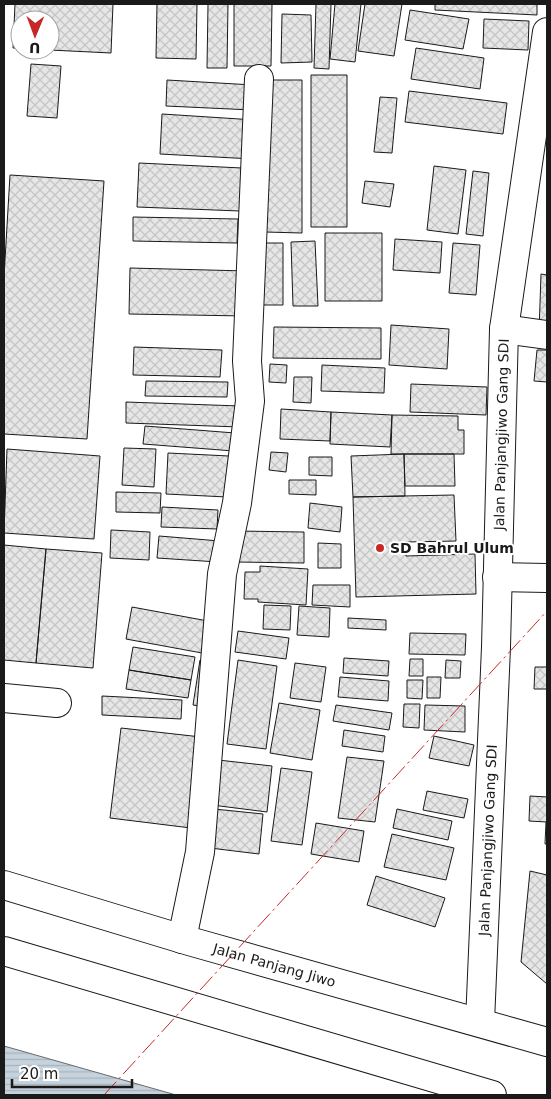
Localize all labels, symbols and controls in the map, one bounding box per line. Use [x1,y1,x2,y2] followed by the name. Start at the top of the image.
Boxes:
[10,10,60,60] north arrow
[29,40,41,56] text: U
[491,338,512,532] street label: Jalan Panjangjiwo Gang SDI
[390,540,514,556] place label: SD Bahrul Ulum
[374,542,386,554] marker: SD Bahrul Ulum
[476,744,500,937] street label: Jalan Panjangjiwo Gang SDI
[210,940,337,990] street label: Jalan Panjang Jiwo
[12,1056,132,1088] scale bar
[20,1065,58,1083] text: 20 m

